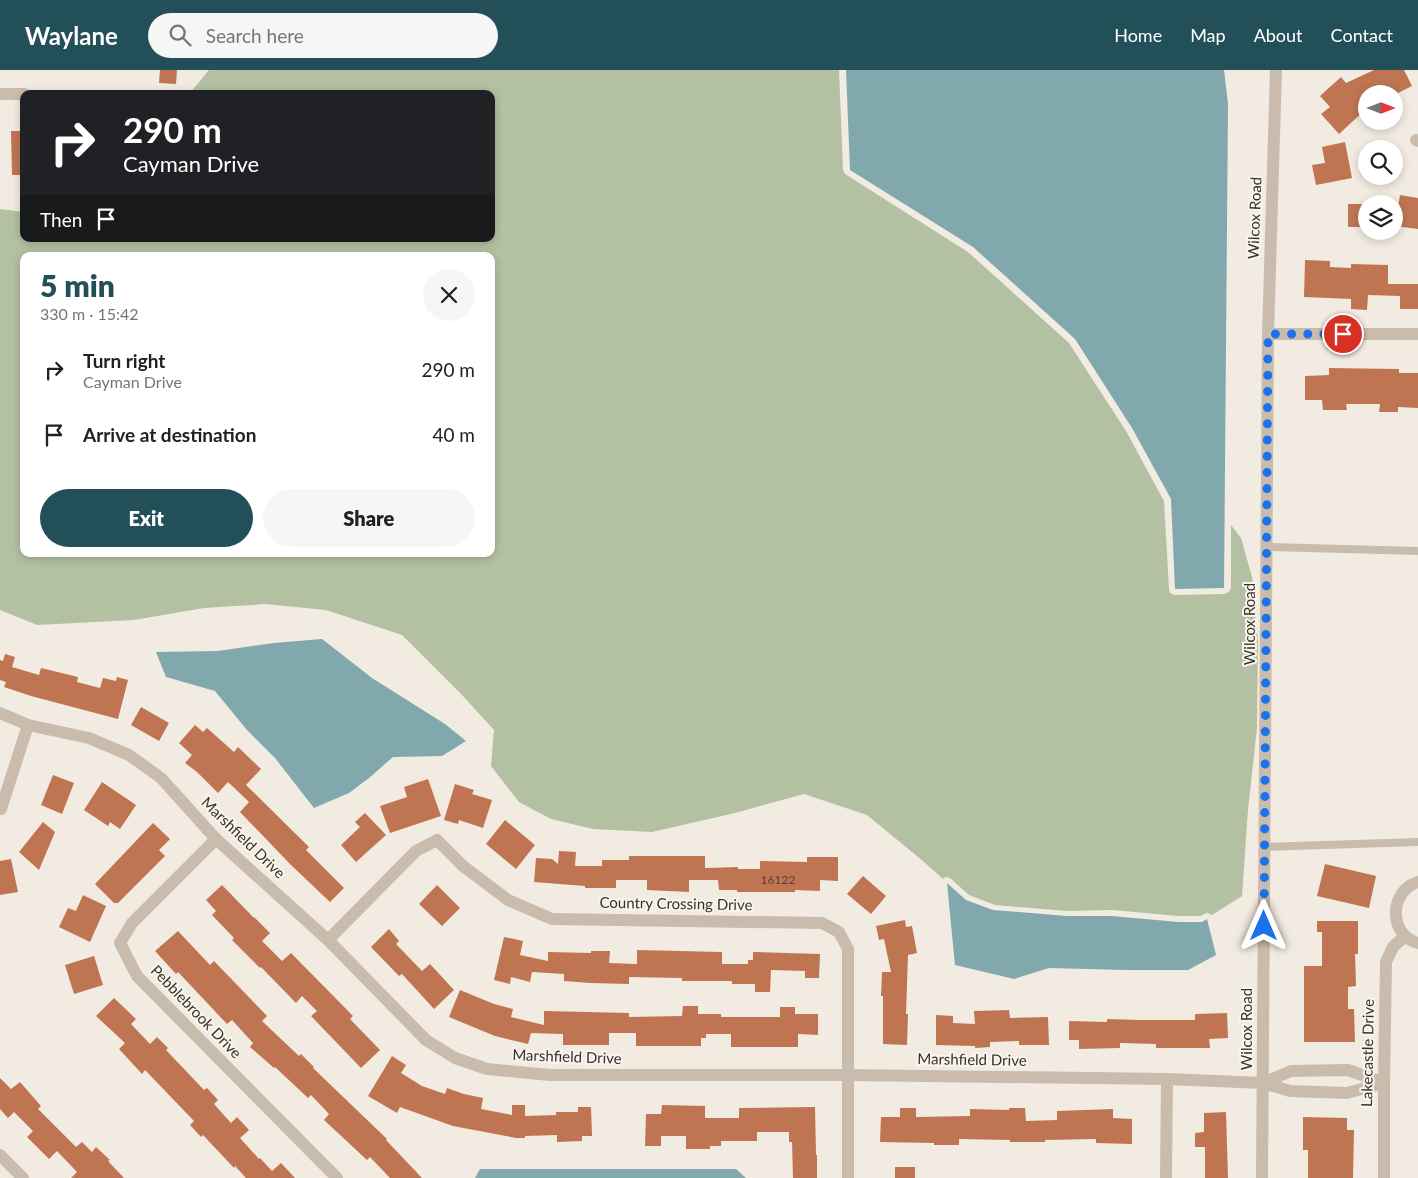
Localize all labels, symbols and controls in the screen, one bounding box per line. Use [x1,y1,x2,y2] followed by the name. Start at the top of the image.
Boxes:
[148,13,498,58] search box
[25,21,118,50] text: Waylane
[166,21,194,49] icon: search
[206,24,304,47] text: Search here
[1114,24,1162,46] text: Home
[1190,24,1226,46] text: Map
[1254,24,1303,46] text: About
[1331,24,1393,46] text: Contact
[1358,85,1402,130] north arrow
[1358,85,1403,240] map controls
[123,108,222,150] text: 290 m
[40,110,105,175] icon: right
[1358,140,1403,185] button: search
[123,150,259,177] text: Cayman Drive
[1244,176,1264,259] street label: Wilcox Road
[1358,195,1403,240] button: layers
[92,205,120,233] icon: arrive
[40,208,82,231] text: Then
[40,267,115,303] text: 5 min
[423,269,475,321] button: close
[40,304,139,323] text: 330 m · 15:42
[1322,313,1364,355] pin
[1329,320,1357,348] icon: arrive
[83,349,165,372] text: Turn right
[40,356,68,384] icon: right
[421,358,475,381] text: 290 m
[83,372,182,391] text: Cayman Drive
[40,421,68,449] icon: arrive
[83,423,256,446] text: Arrive at destination
[432,423,475,446] text: 40 m
[40,489,253,547] button: Exit
[263,489,475,547] button: Share
[1240,583,1258,665] street label: Wilcox Road
[198,793,289,882] street label: Marshfield Drive
[761,872,795,887] house number: 16122
[599,893,753,913] street label: Country Crossing Drive
[1237,899,1289,951] position arrow
[148,961,246,1062] street label: Pebblebrook Drive
[1237,988,1255,1070] street label: Wilcox Road
[1357,999,1377,1107] street label: Lakecastle Drive
[512,1045,622,1067] street label: Marshfield Drive
[917,1049,1027,1069] street label: Marshfield Drive

